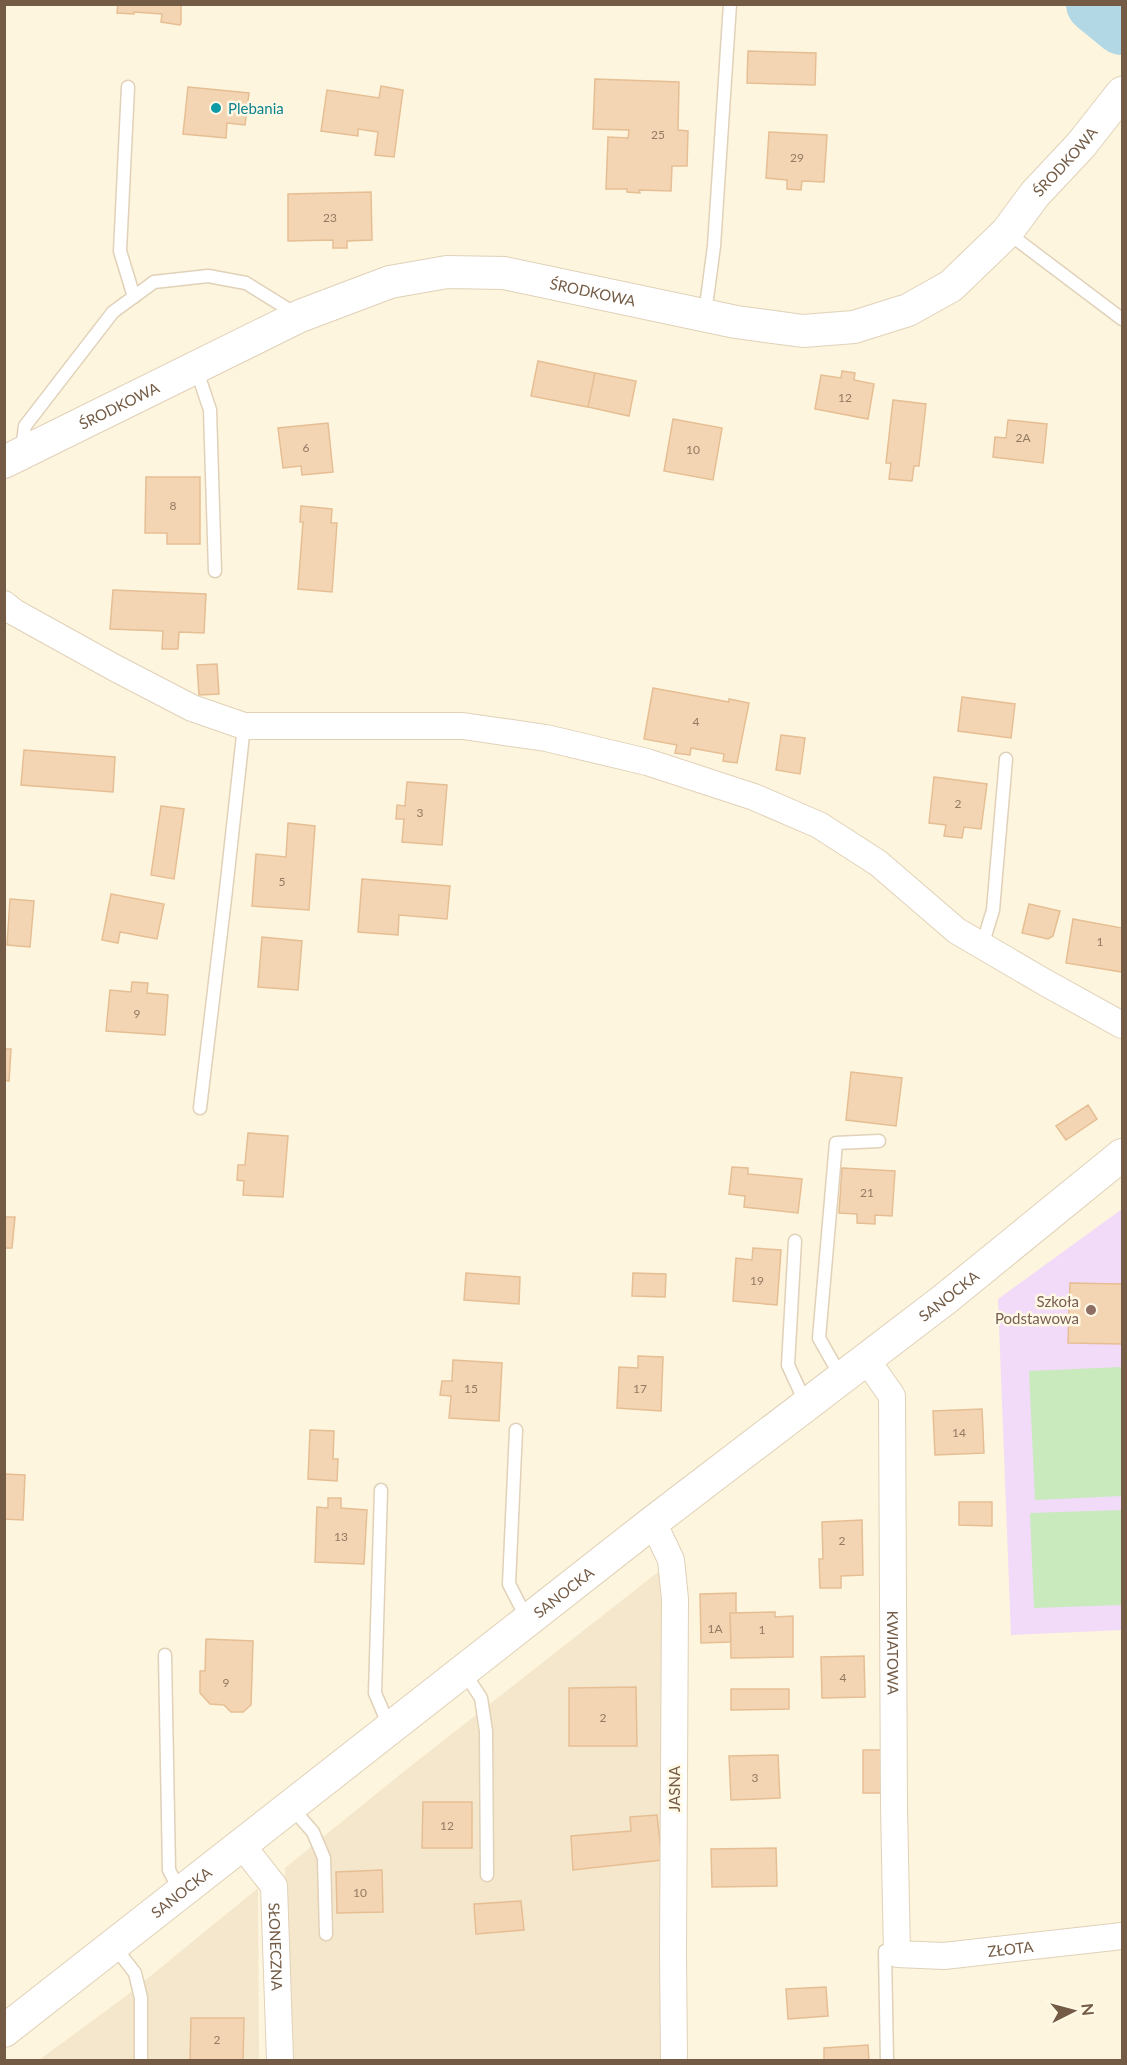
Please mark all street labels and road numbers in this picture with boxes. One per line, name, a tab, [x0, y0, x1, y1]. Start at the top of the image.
street label: ŚRODKOWA	[1029, 123, 1101, 200]
street label: ŚRODKOWA	[548, 274, 638, 310]
street label: ŚRODKOWA	[76, 378, 163, 433]
street label: SANOCKA	[915, 1266, 983, 1325]
street label: SANOCKA	[530, 1562, 598, 1621]
street label: KWIATOWA	[884, 1611, 902, 1696]
street label: JASNA	[665, 1765, 683, 1812]
street label: SANOCKA	[147, 1862, 215, 1921]
street label: SŁONECZNA	[266, 1902, 287, 1992]
street label: ZŁOTA	[986, 1937, 1035, 1960]

